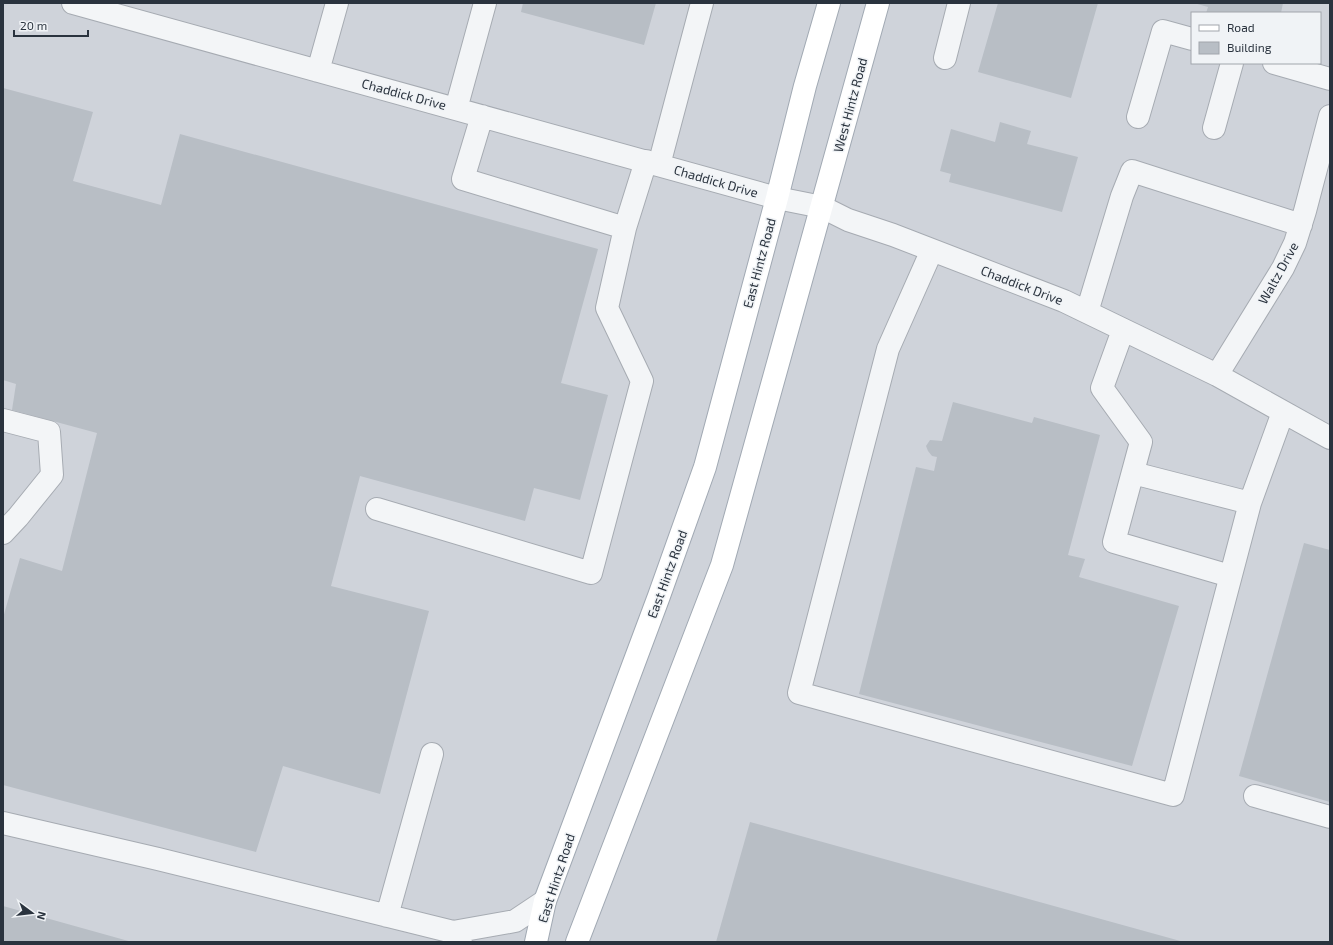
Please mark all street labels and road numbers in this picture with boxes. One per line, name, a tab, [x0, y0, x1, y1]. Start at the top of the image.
street label: West Hintz Road	[830, 56, 870, 154]
street label: Chaddick Drive	[360, 75, 448, 113]
street label: Chaddick Drive	[672, 161, 760, 201]
street label: East Hintz Road	[739, 216, 779, 310]
street label: Waltz Drive	[1254, 239, 1302, 307]
street label: Chaddick Drive	[979, 262, 1065, 308]
street label: East Hintz Road	[644, 528, 690, 620]
street label: East Hintz Road	[534, 831, 578, 925]

